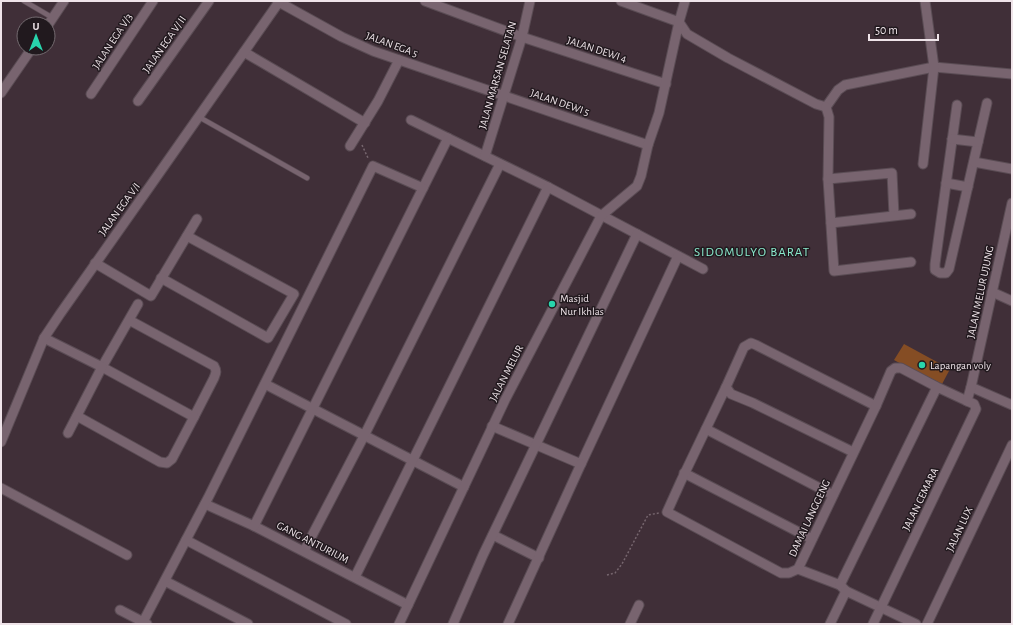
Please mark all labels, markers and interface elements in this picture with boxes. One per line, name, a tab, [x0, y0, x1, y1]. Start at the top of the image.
street label: JALAN EGA V/3	[90, 11, 135, 71]
street label: JALAN EGA V/ II	[141, 14, 188, 75]
north arrow	[16, 16, 56, 56]
scale bar	[869, 16, 938, 42]
street label: JALAN MARSAN SELATAN	[477, 20, 518, 130]
text: U	[32, 21, 40, 32]
text: 50 m	[875, 24, 898, 36]
street label: JALAN EGA 5	[364, 30, 420, 59]
street label: JALAN DEWI 4	[566, 35, 628, 64]
street label: JALAN DEWI 5	[529, 87, 591, 118]
street label: JALAN EGA V/I	[97, 181, 142, 238]
street label: JALAN MELUR UJUNG	[965, 245, 996, 339]
district label: SIDOMULYO BARAT	[694, 246, 810, 259]
place label: Masjid Nur Ikhlas	[560, 293, 604, 317]
marker: Masjid Nur Ikhlas	[547, 299, 557, 309]
street label: JALAN MELUR	[488, 343, 525, 403]
marker: Lapangan voly	[917, 360, 927, 370]
place label: Lapangan voly	[930, 360, 991, 371]
street label: JALAN CEMARA	[900, 465, 941, 532]
street label: DAMAI LANGGENG	[787, 478, 832, 559]
street label: JALAN LUX	[944, 505, 975, 553]
street label: GANG ANTURIUM	[275, 520, 351, 565]

